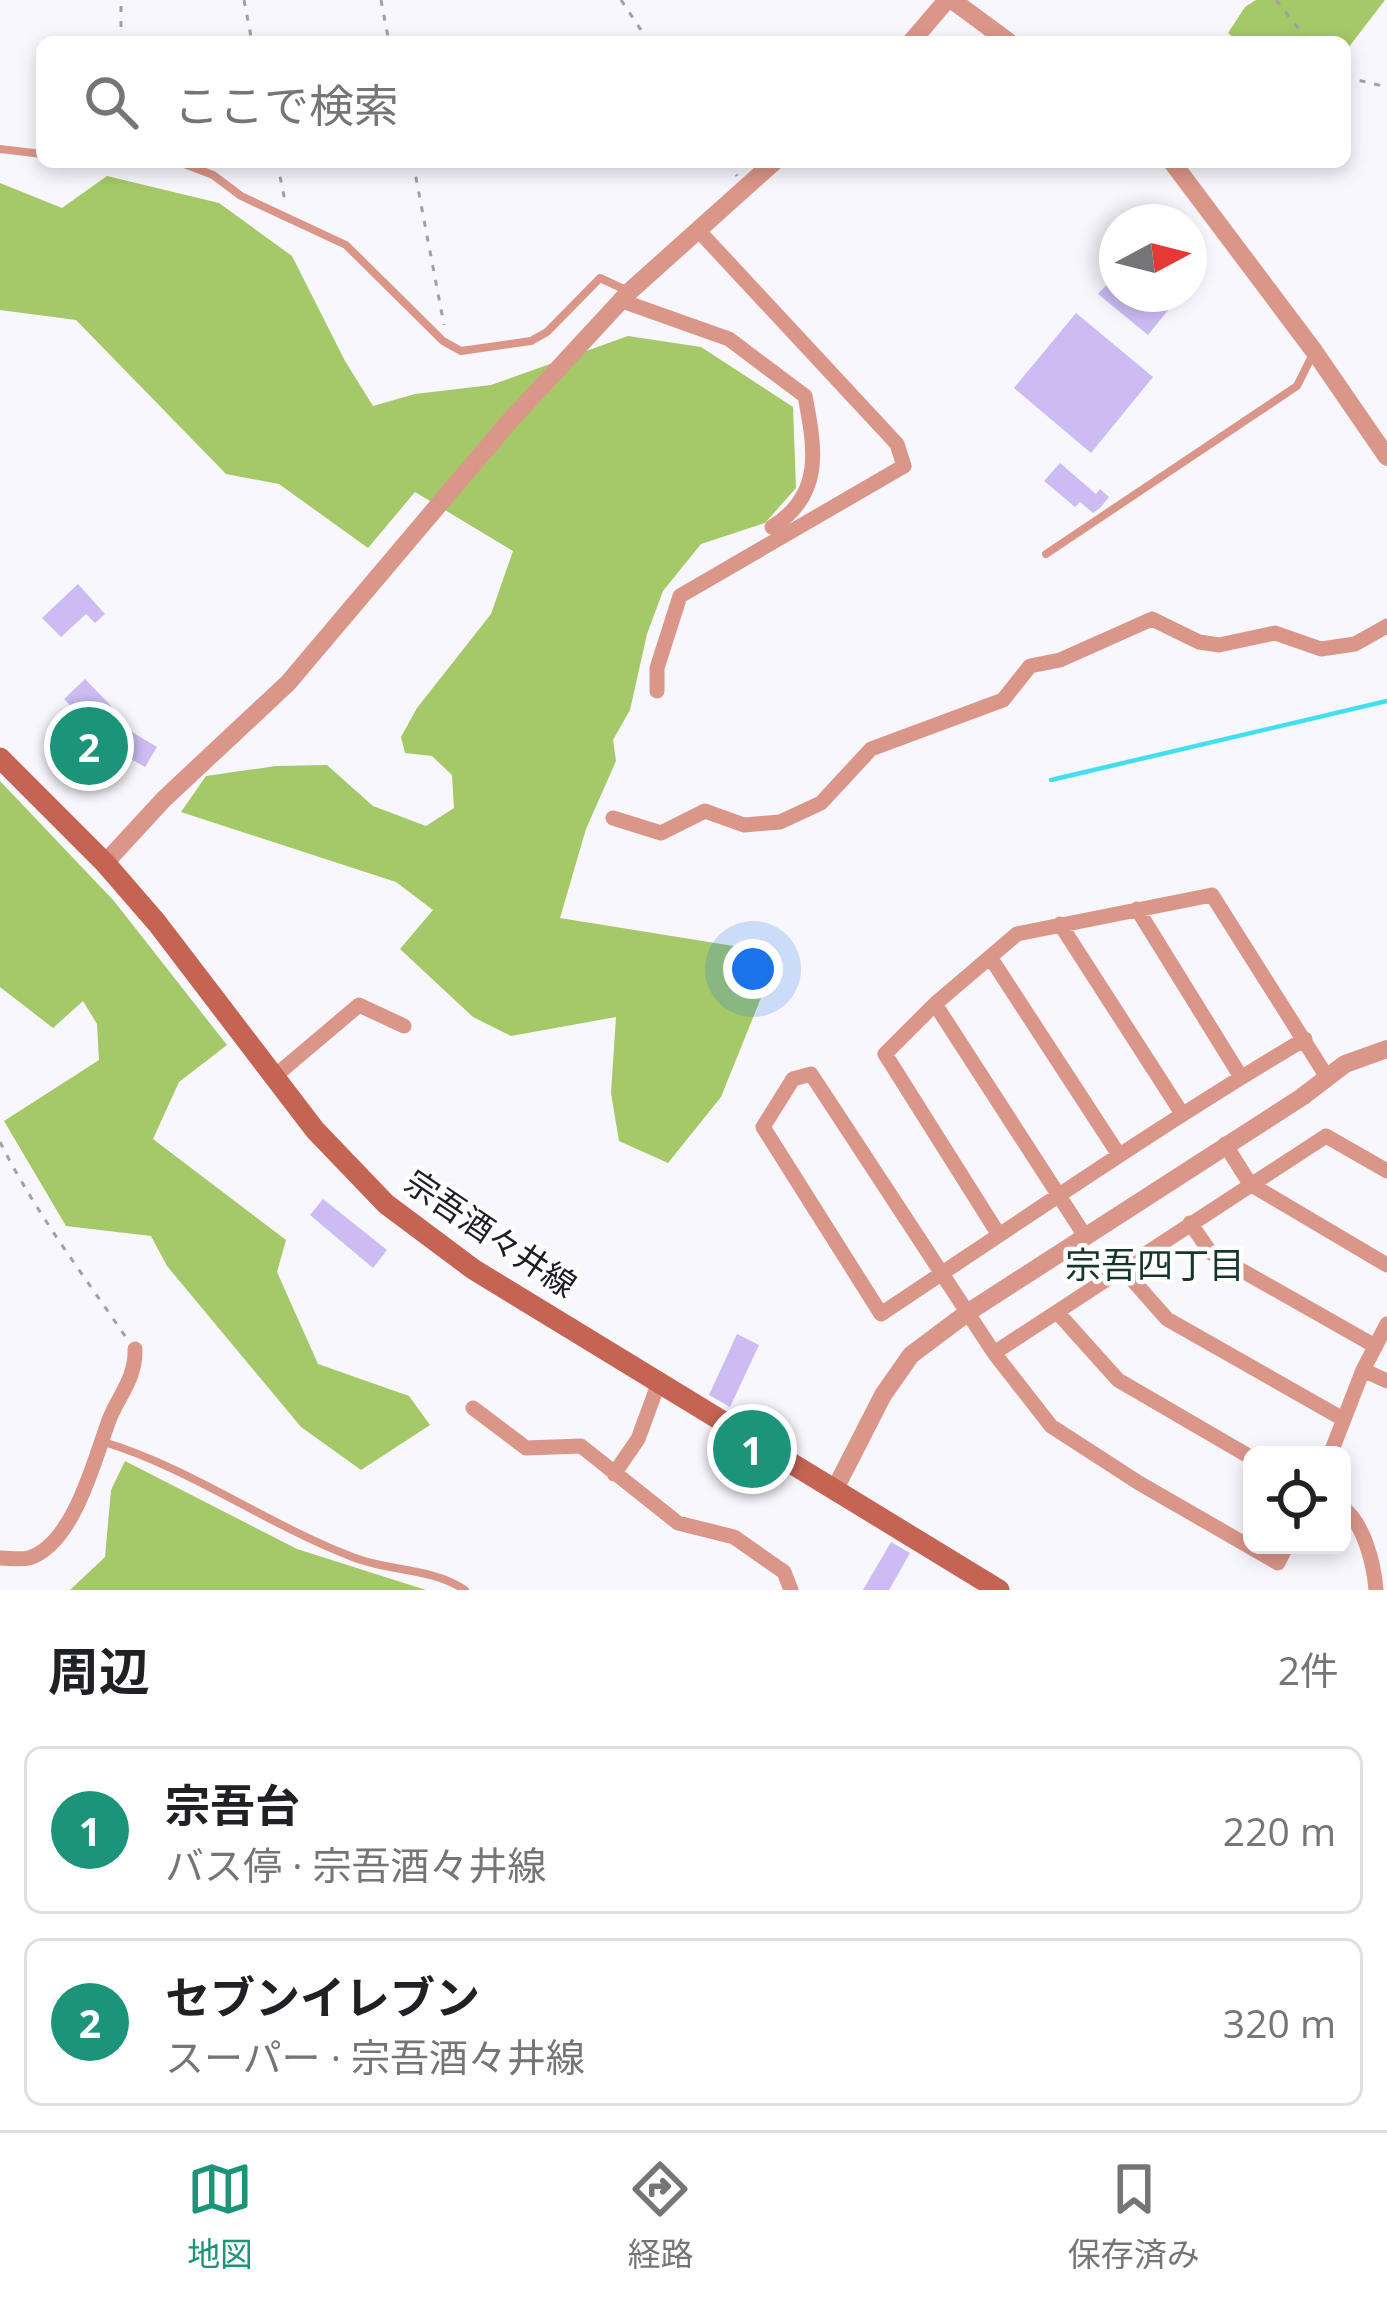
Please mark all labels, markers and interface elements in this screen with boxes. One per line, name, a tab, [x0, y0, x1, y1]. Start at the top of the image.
search box	[36, 36, 1351, 168]
icon: search	[78, 69, 144, 135]
text: ここで検索	[174, 74, 399, 135]
north arrow	[1099, 204, 1207, 312]
pin: 2	[50, 701, 128, 791]
your location	[723, 939, 783, 999]
street label: 宗吾酒々井線	[396, 1159, 586, 1307]
district label: 宗吾四丁目	[1065, 1240, 1245, 1289]
pin: 1	[713, 1404, 791, 1494]
map controls	[1243, 1446, 1351, 1554]
button: locate	[1243, 1446, 1351, 1554]
text: 周辺	[48, 1635, 150, 1705]
text: 2件	[1278, 1643, 1339, 1696]
text: 宗吾台	[165, 1774, 300, 1835]
text: 1	[79, 1804, 101, 1857]
text: 220 m	[1223, 1804, 1336, 1857]
text: バス停 · 宗吾酒々井線	[165, 1838, 547, 1891]
text: セブンイレブン	[165, 1966, 480, 2027]
text: 2	[79, 1996, 101, 2049]
text: 320 m	[1223, 1996, 1336, 2049]
text: スーパー · 宗吾酒々井線	[165, 2030, 585, 2083]
tab: 地図	[187, 2156, 253, 2276]
tab: 経路	[627, 2156, 693, 2276]
tab: 保存済み	[1068, 2156, 1200, 2276]

